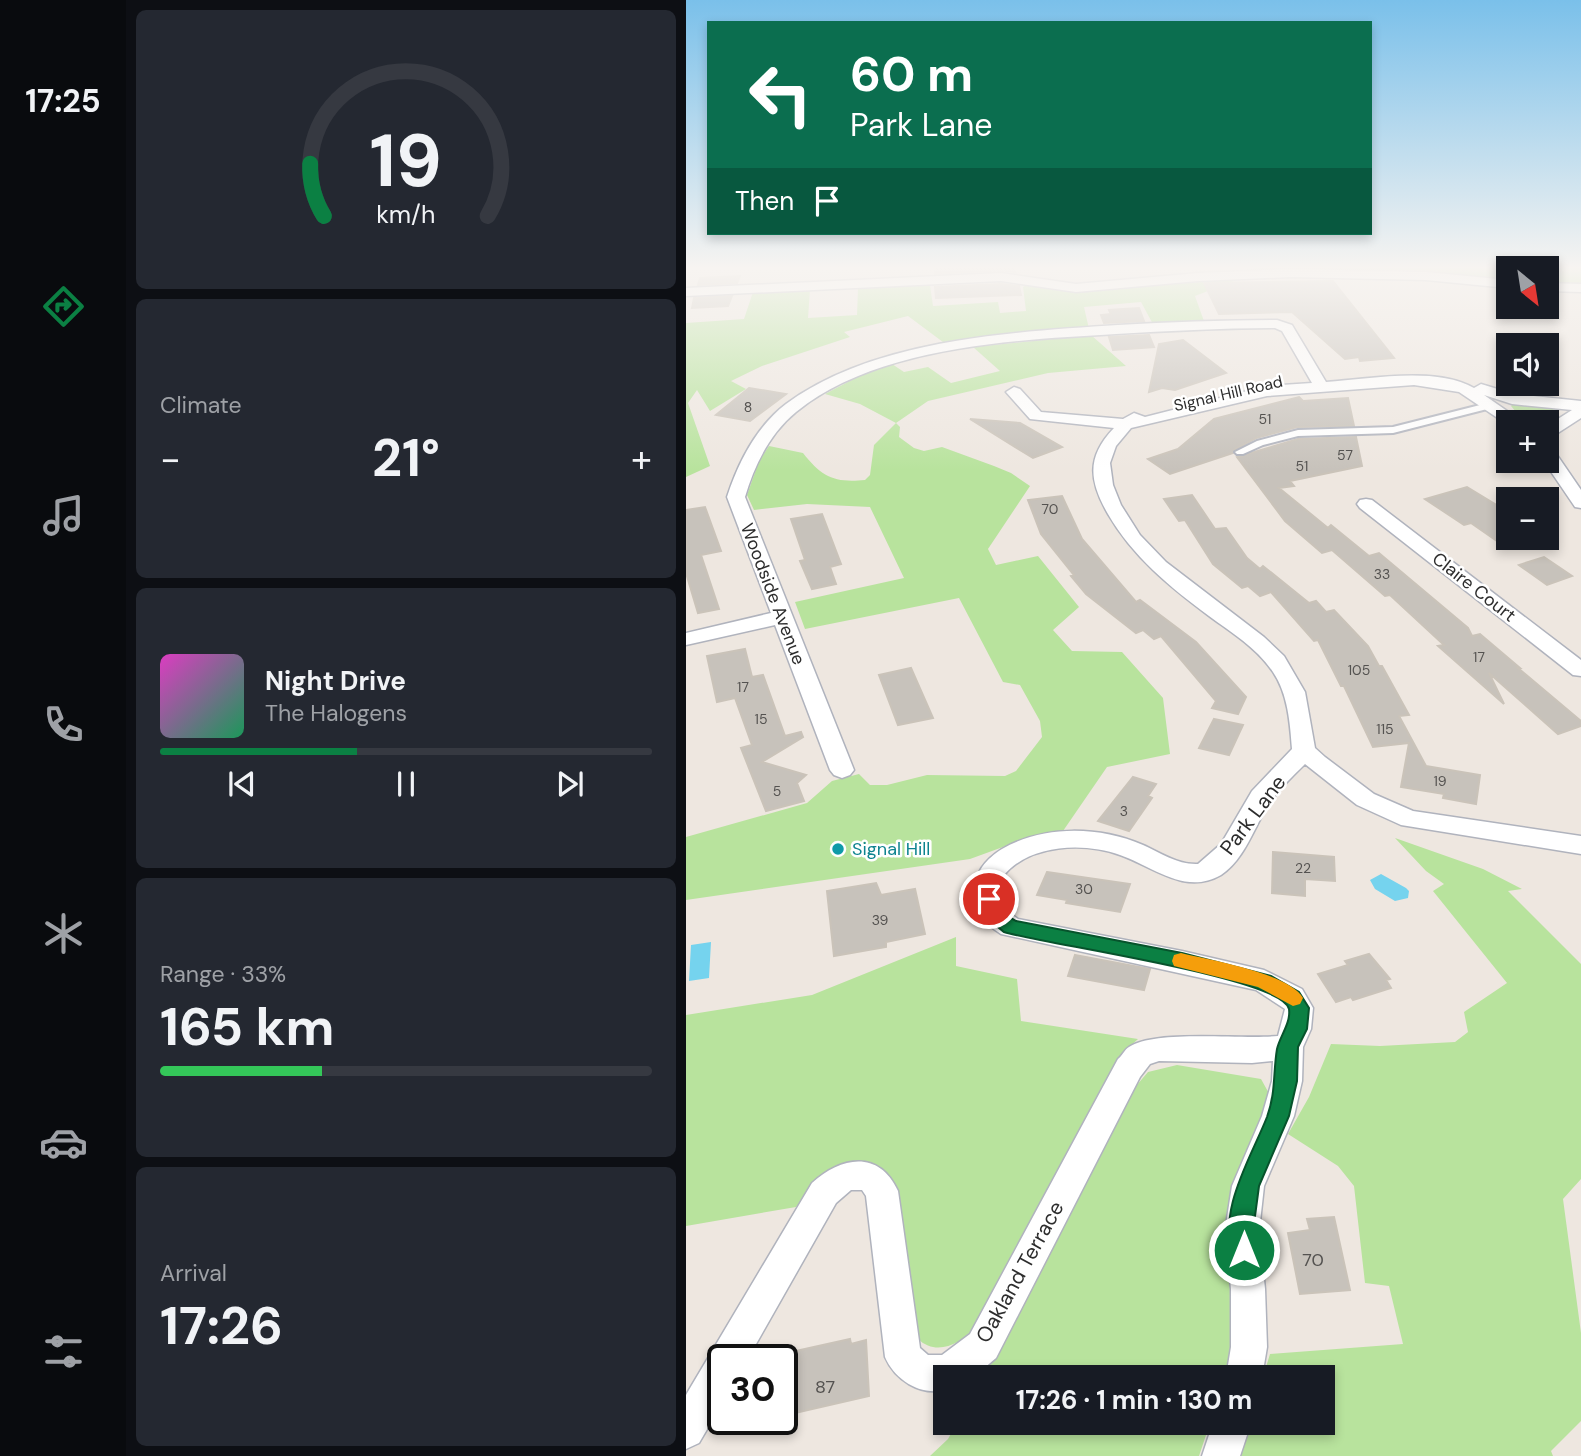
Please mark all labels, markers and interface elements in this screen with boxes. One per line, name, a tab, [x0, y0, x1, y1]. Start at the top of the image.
text: 60 m	[850, 42, 973, 106]
icon: left	[735, 49, 826, 140]
text: 17:25	[25, 80, 101, 122]
text: Park Lane	[850, 104, 993, 146]
text: 19	[370, 114, 442, 209]
icon: arrive	[808, 182, 846, 220]
text: Then	[735, 184, 794, 218]
text: km/h	[376, 197, 436, 230]
north arrow	[1496, 256, 1559, 318]
map controls	[1496, 256, 1559, 550]
icon: directions	[39, 282, 88, 331]
button: sound	[1496, 333, 1559, 396]
street label: Signal Hill Road	[1172, 371, 1285, 416]
text: Climate	[160, 390, 242, 420]
house number: 8	[744, 398, 752, 416]
house number: 51	[1259, 410, 1271, 428]
button: +	[1496, 410, 1559, 473]
text: 21°	[372, 424, 440, 492]
text: −	[160, 434, 181, 484]
text: +	[631, 434, 652, 484]
house number: 57	[1337, 446, 1353, 464]
house number: 51	[1296, 457, 1308, 475]
button: −	[1496, 487, 1559, 550]
icon: music	[39, 491, 88, 540]
house number: 70	[1042, 500, 1058, 518]
street label: Woodside Avenue	[735, 520, 811, 668]
street label: Claire Court	[1427, 547, 1521, 627]
house number: 33	[1374, 565, 1390, 583]
house number: 17	[1473, 648, 1485, 666]
house number: 105	[1348, 661, 1370, 679]
text: Night Drive	[265, 664, 406, 698]
house number: 17	[737, 678, 749, 696]
text: The Halogens	[265, 698, 407, 728]
icon: phone	[39, 700, 88, 749]
house number: 15	[755, 710, 767, 728]
house number: 115	[1376, 720, 1394, 738]
icon: previous	[223, 765, 261, 803]
icon: pause	[387, 765, 425, 803]
icon: next	[551, 765, 589, 803]
street label: Park Lane	[1214, 769, 1292, 861]
house number: 19	[1433, 772, 1447, 790]
house number: 5	[773, 782, 781, 800]
house number: 3	[1120, 802, 1128, 820]
place label: Signal Hill	[852, 837, 930, 861]
marker: Signal Hill	[830, 841, 846, 857]
house number: 22	[1295, 859, 1311, 877]
pin	[959, 869, 1019, 929]
icon: arrive	[970, 880, 1008, 918]
house number: 30	[1075, 880, 1093, 898]
icon: climate	[39, 909, 88, 958]
house number: 39	[872, 911, 889, 929]
text: Range · 33%	[160, 959, 286, 989]
text: 165 km	[160, 993, 334, 1061]
icon: car	[39, 1118, 88, 1167]
street label: Oakland Terrace	[969, 1196, 1071, 1348]
position arrow	[1207, 1213, 1281, 1287]
house number: 70	[1302, 1248, 1324, 1272]
text: Arrival	[160, 1258, 227, 1288]
text: 17:26	[160, 1292, 283, 1360]
icon: filters	[39, 1327, 88, 1376]
speed limit sign: 30	[707, 1344, 798, 1435]
house number: 87	[815, 1375, 835, 1399]
text: 17:26 · 1 min · 130 m	[1016, 1383, 1252, 1417]

